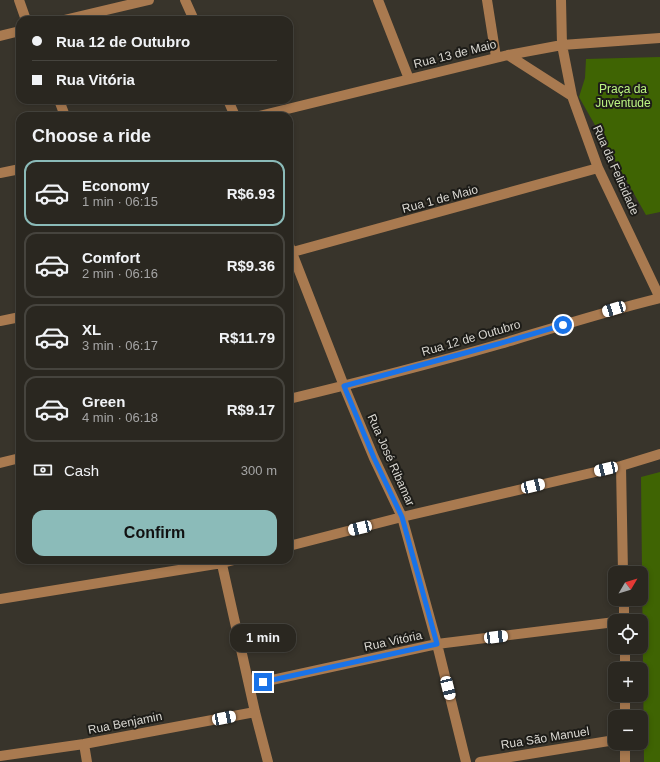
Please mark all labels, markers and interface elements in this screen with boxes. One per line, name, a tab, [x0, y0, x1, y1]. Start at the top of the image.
text: Rua 12 de Outubro	[56, 33, 190, 50]
street label: Rua 13 de Maio	[412, 37, 498, 71]
text: Rua Vitória	[56, 71, 135, 88]
park label: Praça da Juventude	[595, 82, 651, 110]
street label: Rua da Felicidade	[590, 123, 642, 217]
text: Choose a ride	[32, 126, 151, 146]
icon: car	[34, 175, 70, 211]
text: Economy	[82, 177, 150, 194]
street label: Rua 1 de Maio	[400, 182, 480, 216]
text: R$6.93	[227, 185, 275, 202]
text: 1 min · 06:15	[82, 194, 158, 209]
icon: car	[34, 247, 70, 283]
text: Comfort	[82, 249, 140, 266]
text: R$9.36	[227, 257, 275, 274]
text: 2 min · 06:16	[82, 266, 158, 281]
car	[601, 300, 627, 318]
route start	[554, 316, 572, 334]
street label: Rua 12 de Outubro	[420, 317, 522, 359]
icon: car	[34, 319, 70, 355]
text: XL	[82, 321, 101, 338]
text: R$11.79	[219, 329, 275, 346]
text: 3 min · 06:17	[82, 338, 158, 353]
icon: car	[34, 391, 70, 427]
text: Green	[82, 393, 125, 410]
text: R$9.17	[227, 401, 275, 418]
text: 4 min · 06:18	[82, 410, 158, 425]
street label: Rua José Ribamar	[364, 412, 418, 508]
icon: cash	[32, 459, 54, 481]
car	[593, 460, 619, 478]
text: Cash	[64, 462, 99, 479]
text: 300 m	[241, 463, 277, 478]
car	[520, 477, 546, 495]
button: Confirm	[32, 510, 277, 556]
car	[347, 519, 373, 537]
north arrow	[608, 566, 648, 606]
map controls	[608, 566, 648, 750]
button: locate	[608, 614, 648, 654]
callout: 1 min	[230, 624, 296, 652]
street label: Rua Vitória	[363, 628, 424, 654]
text: 1 min	[246, 630, 280, 645]
car	[483, 630, 509, 644]
button: +	[608, 662, 648, 702]
route end	[254, 673, 272, 691]
car	[439, 675, 457, 701]
street label: Rua Benjamin	[87, 709, 163, 737]
car	[211, 710, 237, 726]
button: −	[608, 710, 648, 750]
street label: Rua São Manuel	[500, 724, 590, 752]

